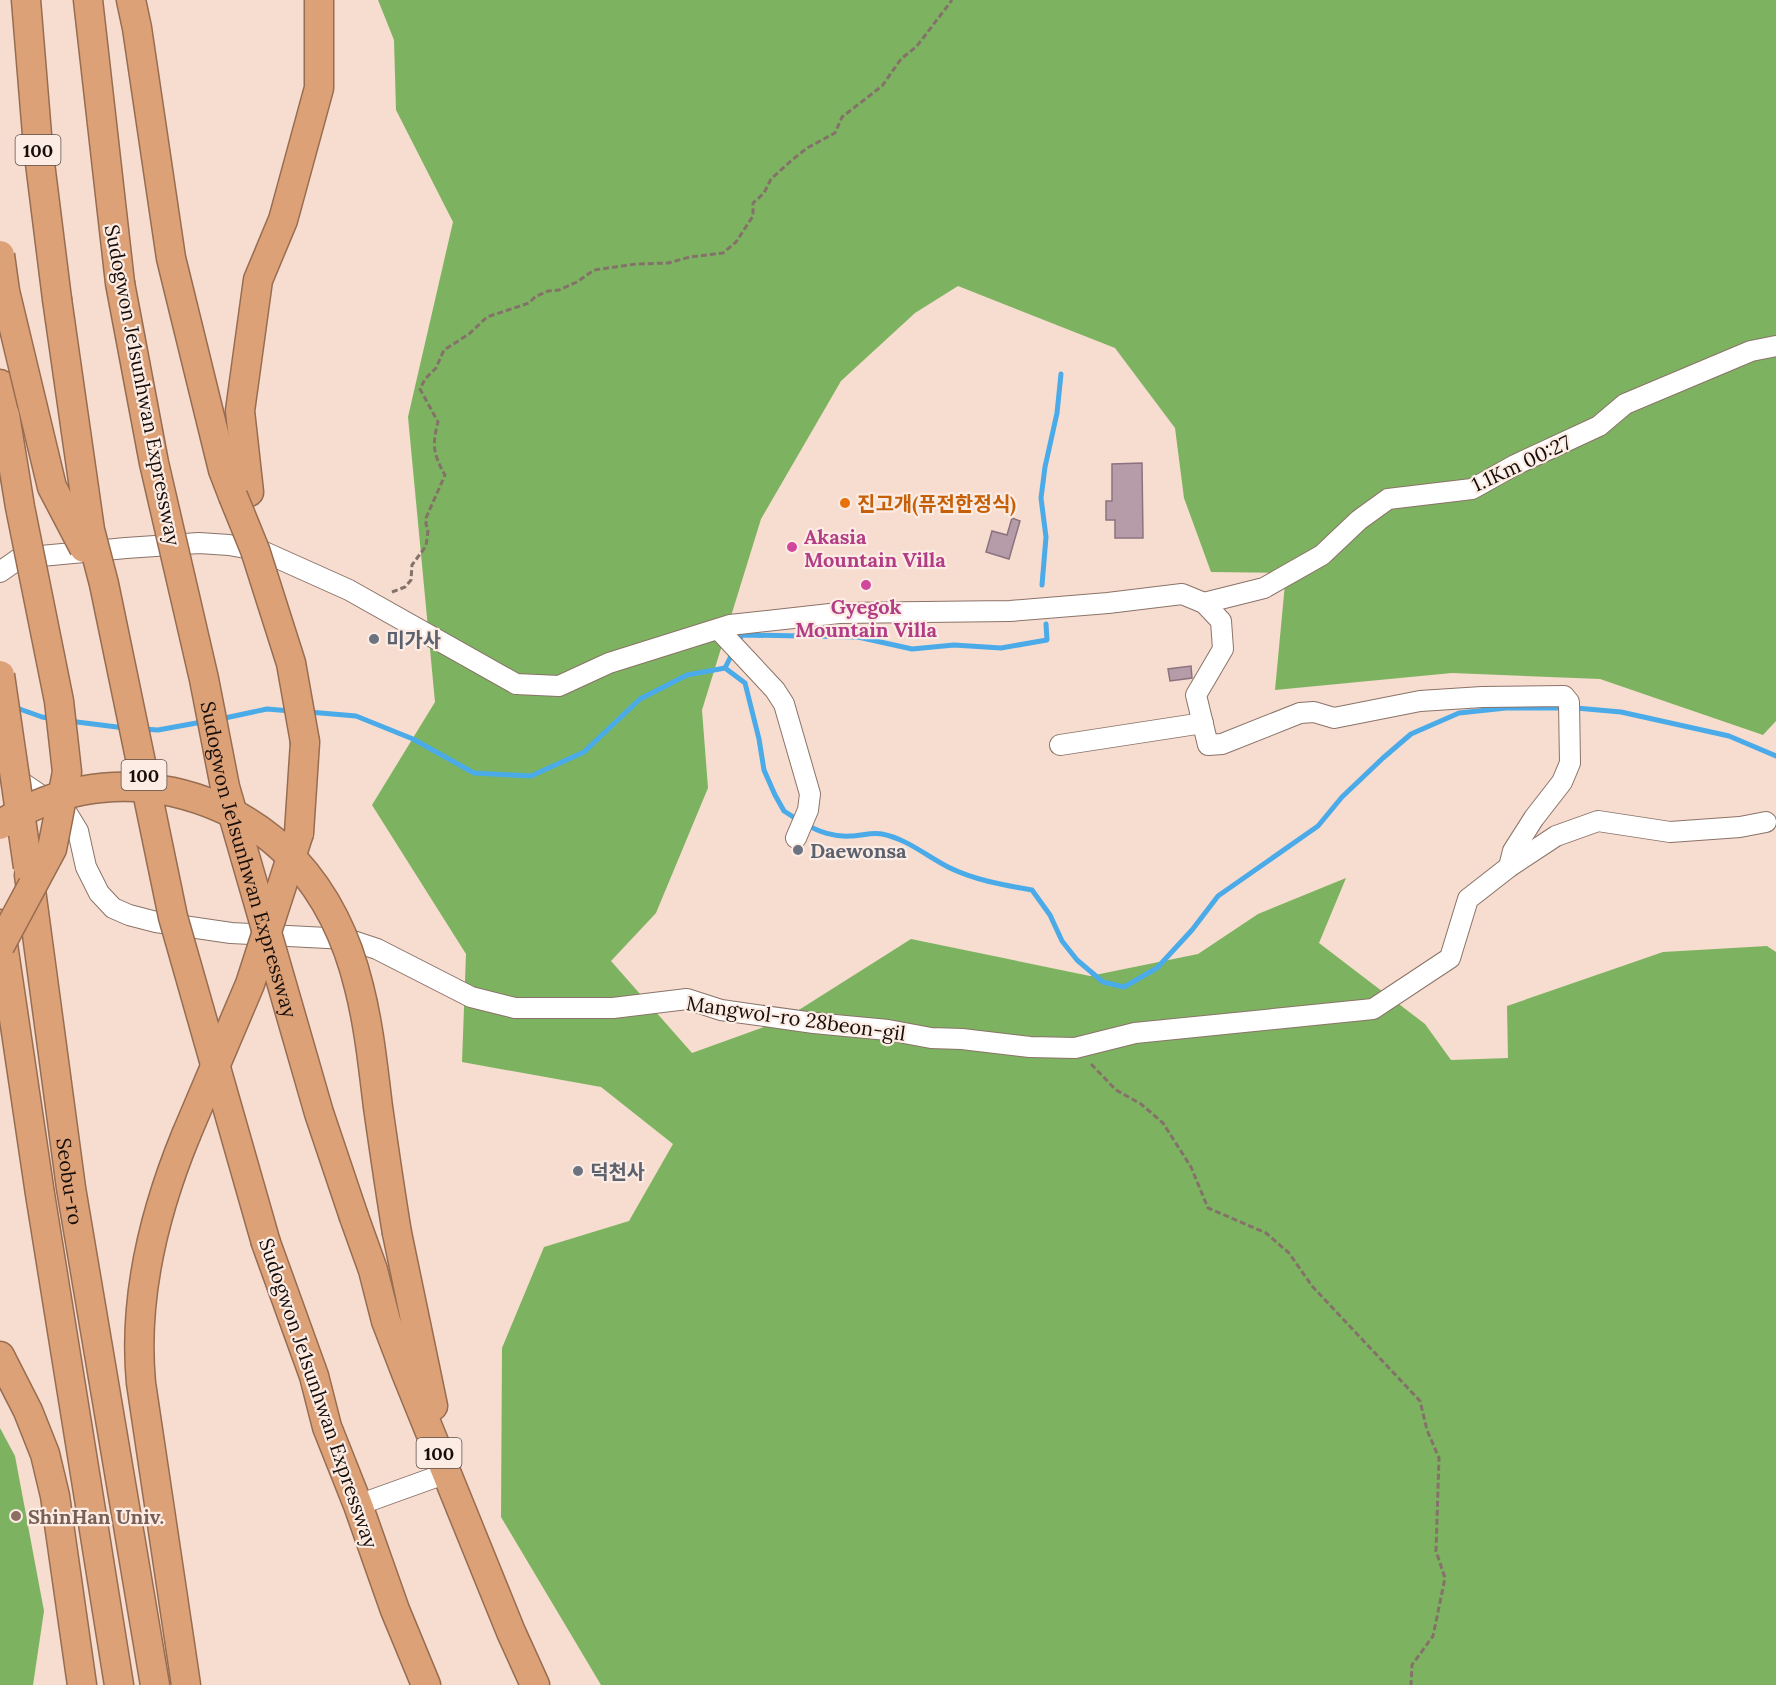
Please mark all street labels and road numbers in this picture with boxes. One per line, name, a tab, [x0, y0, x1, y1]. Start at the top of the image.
road number: 100	[15, 135, 60, 165]
street label: Sudogwon Je1sunhwan Expressway	[100, 222, 186, 548]
street label: 1.1Km 00:27	[1468, 429, 1574, 497]
street label: Sudogwon Je1sunhwan Expressway	[196, 699, 303, 1021]
road number: 100	[122, 760, 166, 790]
street label: Mangwol-ro 28beon-gil	[685, 990, 907, 1046]
street label: Seobu-ro	[52, 1136, 89, 1226]
street label: Sudogwon Je1sunhwan Expressway	[254, 1235, 384, 1552]
road number: 100	[416, 1438, 462, 1468]

